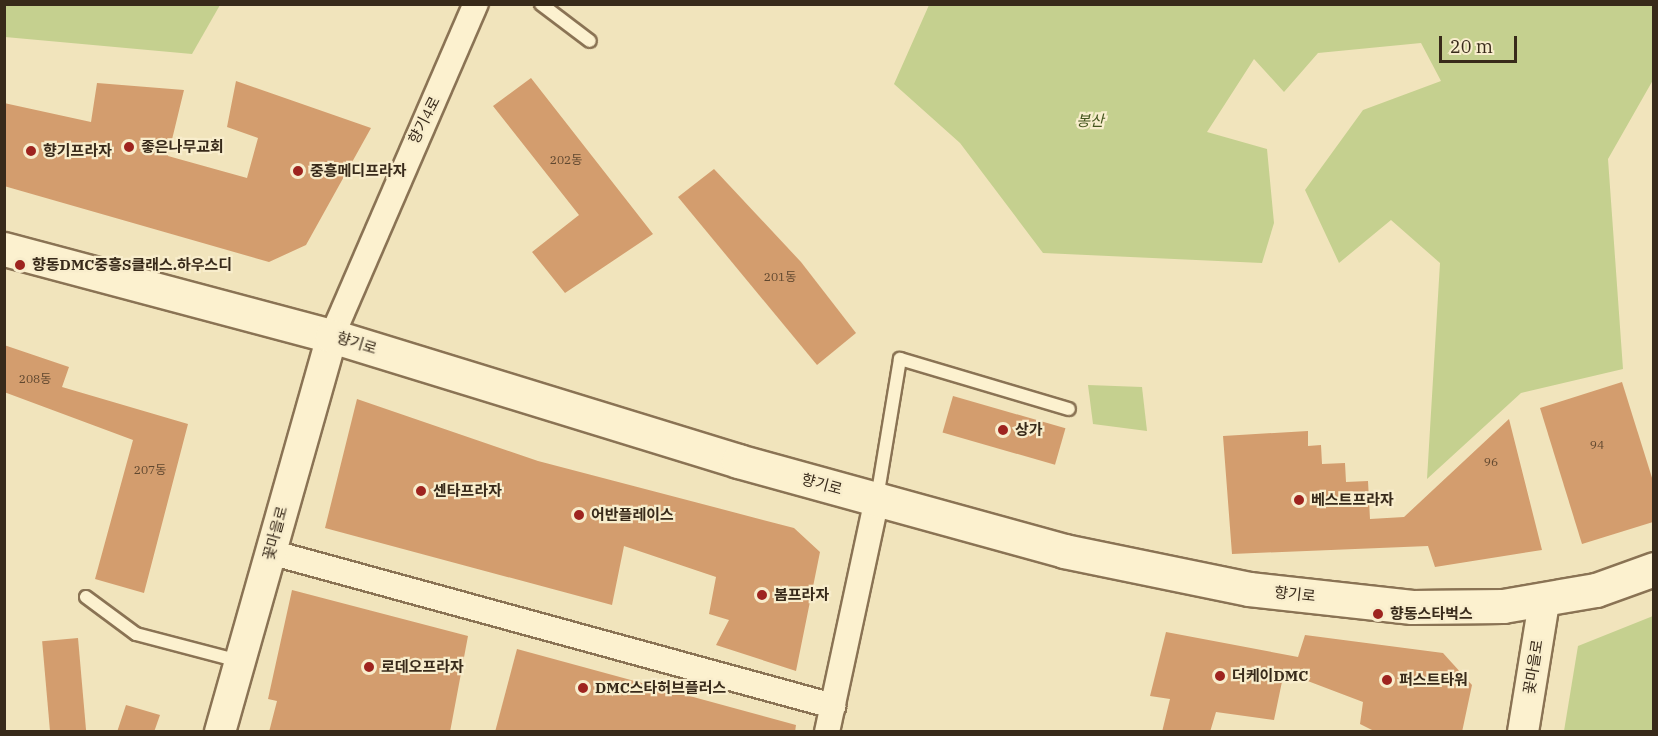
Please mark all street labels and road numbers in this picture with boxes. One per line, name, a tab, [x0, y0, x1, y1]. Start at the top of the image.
street label: 향기4로	[405, 93, 443, 147]
street label: 향기로	[335, 328, 379, 358]
street label: 향기로	[800, 470, 844, 498]
street label: 꽃마을로	[259, 504, 291, 562]
street label: 향기로	[1273, 583, 1317, 605]
street label: 꽃마을로	[1520, 638, 1546, 696]

